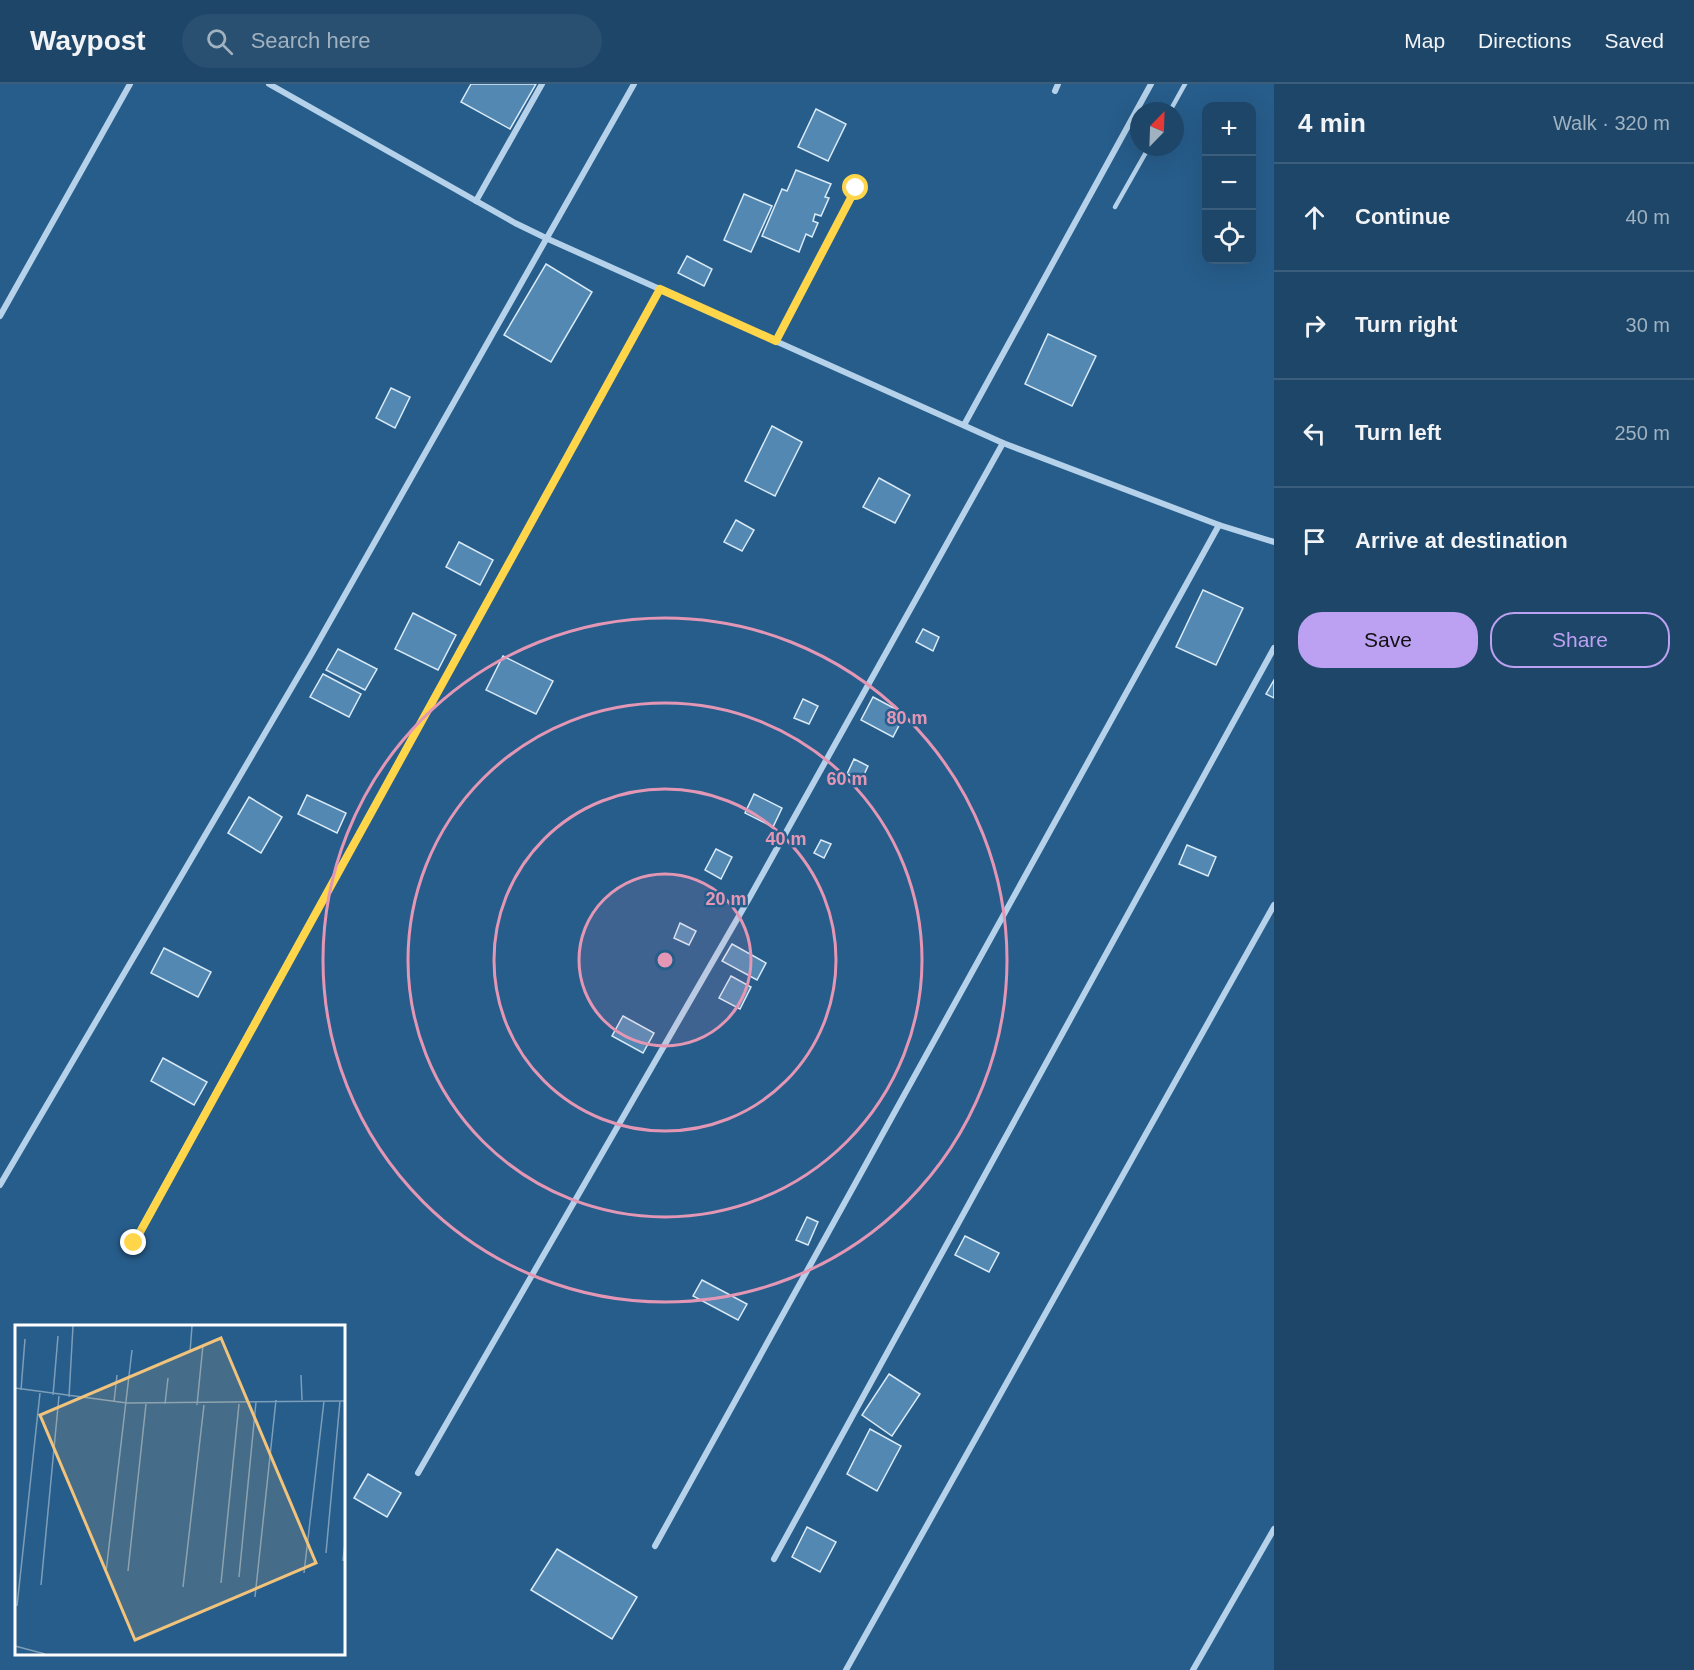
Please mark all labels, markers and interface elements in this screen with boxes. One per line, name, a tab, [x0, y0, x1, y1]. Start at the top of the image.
search box	[182, 14, 602, 68]
text: Waypost	[30, 25, 146, 56]
icon: search	[203, 25, 236, 58]
text: Search here	[251, 28, 371, 53]
text: Map	[1404, 29, 1445, 52]
text: Directions	[1478, 29, 1571, 52]
text: Saved	[1604, 29, 1664, 52]
north arrow	[1130, 102, 1184, 156]
map controls	[1202, 102, 1256, 264]
button: +	[1202, 102, 1256, 156]
text: 4 min	[1298, 108, 1366, 138]
text: Walk · 320 m	[1553, 112, 1670, 134]
button: −	[1202, 156, 1256, 210]
route start	[842, 174, 868, 200]
icon: ahead	[1298, 201, 1331, 234]
text: Continue	[1355, 204, 1450, 229]
text: 40 m	[1626, 206, 1670, 228]
button: locate	[1202, 210, 1256, 264]
icon: right	[1298, 309, 1331, 342]
text: Turn right	[1355, 312, 1457, 337]
text: 30 m	[1626, 314, 1670, 336]
icon: left	[1298, 417, 1331, 450]
text: Turn left	[1355, 420, 1441, 445]
text: 250 m	[1614, 422, 1670, 444]
icon: arrive	[1298, 525, 1331, 558]
text: Arrive at destination	[1355, 528, 1568, 553]
button: Save	[1298, 612, 1478, 668]
button: Share	[1490, 612, 1670, 668]
text: 80 m	[886, 708, 928, 728]
text: 60 m	[826, 769, 868, 789]
text: 40 m	[765, 829, 807, 849]
text: 20 m	[705, 889, 747, 909]
centre of rings	[655, 950, 675, 970]
route end	[120, 1229, 146, 1255]
inset map	[15, 1325, 345, 1655]

